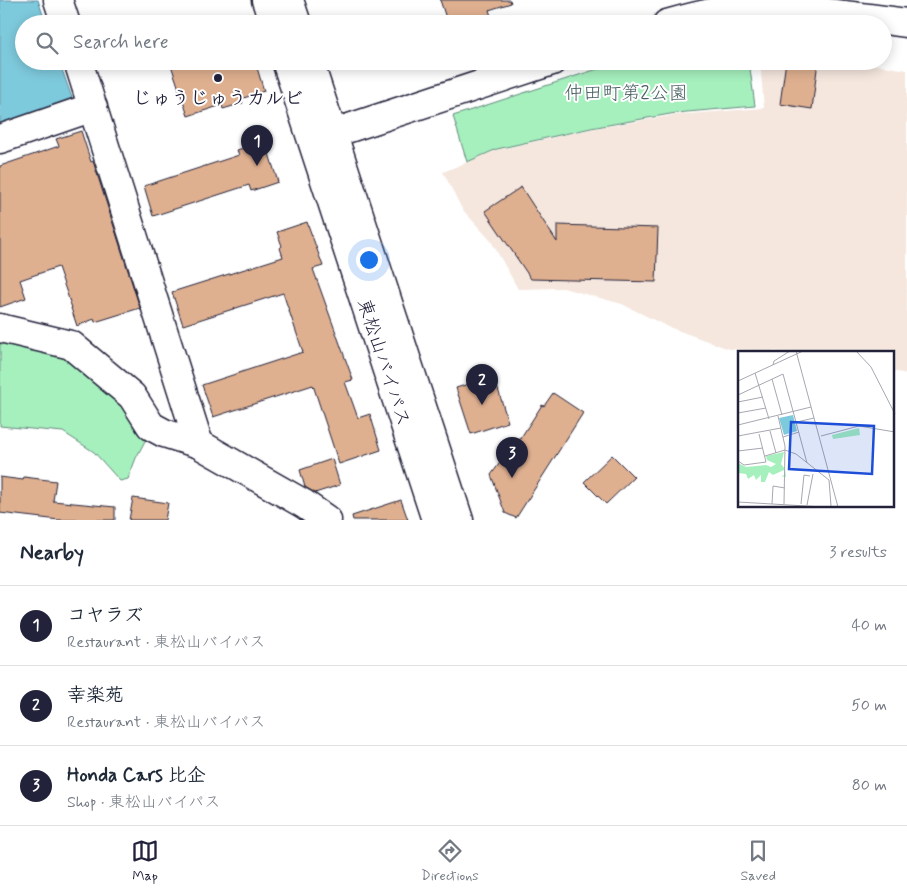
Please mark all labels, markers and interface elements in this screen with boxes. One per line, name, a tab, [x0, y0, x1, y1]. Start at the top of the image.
search box	[15, 15, 892, 70]
icon: search	[33, 29, 61, 57]
text: Search here	[73, 30, 169, 55]
marker: じゅうじゅうカルビ	[212, 72, 224, 84]
park label: 仲田町第2公園	[564, 81, 688, 106]
place label: じゅうじゅうカルビ	[133, 86, 303, 111]
pin: 1	[241, 125, 273, 166]
your location	[356, 247, 382, 273]
street label: 東松山バイパス	[351, 296, 416, 429]
inset map	[738, 351, 894, 508]
pin: 2	[466, 364, 498, 405]
pin: 3	[496, 437, 528, 478]
text: Nearby	[20, 539, 84, 567]
text: 3 results	[829, 542, 887, 563]
text: コヤラズ	[67, 603, 143, 628]
text: 1	[32, 615, 40, 636]
text: 40 m	[851, 615, 887, 636]
text: Restaurant · 東松山バイパス	[67, 632, 265, 653]
text: 幸楽苑	[67, 683, 124, 708]
text: 2	[32, 695, 40, 716]
text: 50 m	[851, 695, 887, 716]
text: Restaurant · 東松山バイパス	[67, 712, 265, 733]
text: Honda Cars 比企	[67, 763, 206, 788]
text: 3	[32, 775, 40, 796]
text: 80 m	[852, 775, 887, 796]
text: Shop · 東松山バイパス	[67, 792, 220, 813]
tab: Map	[131, 837, 159, 885]
tab: Directions	[421, 837, 479, 885]
tab: Saved	[741, 837, 776, 885]

